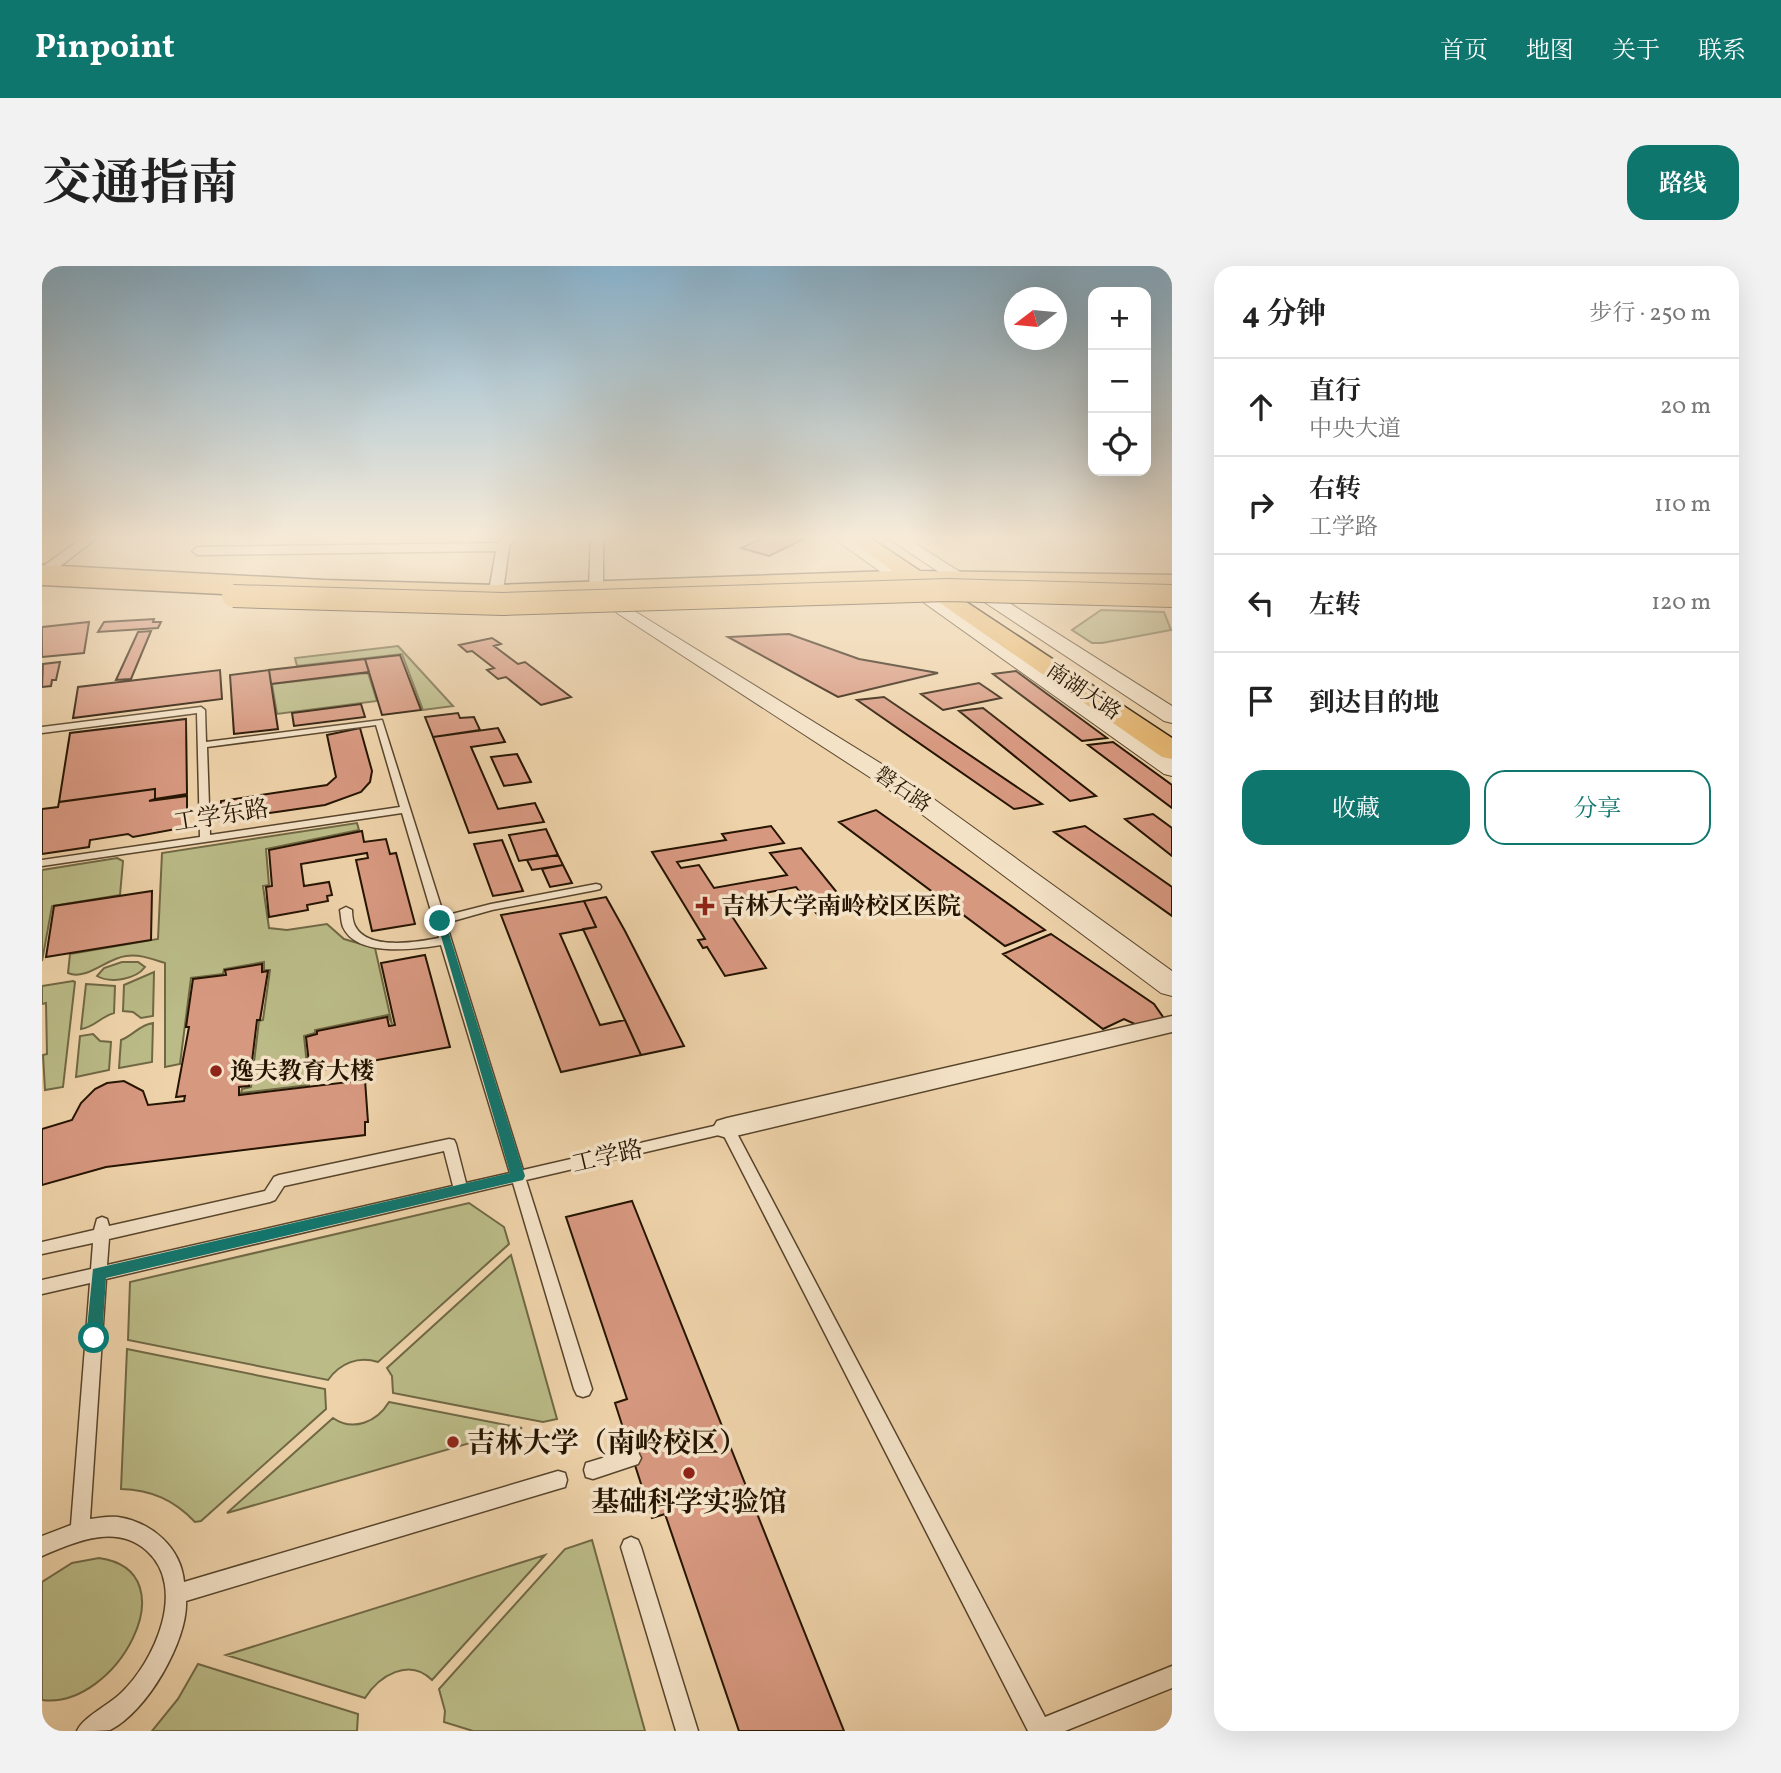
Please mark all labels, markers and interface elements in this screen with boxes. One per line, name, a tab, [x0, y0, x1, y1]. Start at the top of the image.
text: Pinpoint	[35, 26, 175, 72]
text: 首页	[1440, 35, 1488, 69]
text: 地图	[1526, 35, 1574, 69]
text: 关于	[1612, 35, 1660, 69]
text: 联系	[1698, 35, 1746, 69]
button: 路线	[1627, 145, 1739, 220]
text: 交通指南	[42, 152, 238, 221]
north arrow	[1004, 287, 1067, 350]
map controls	[1088, 287, 1151, 476]
button: +	[1088, 287, 1151, 350]
text: 4 分钟	[1242, 294, 1326, 336]
text: 步行 · 250 m	[1590, 298, 1711, 330]
button: −	[1088, 350, 1151, 413]
text: 直行	[1309, 374, 1361, 410]
icon: ahead	[1242, 388, 1280, 426]
text: 20 m	[1660, 391, 1711, 423]
button: locate	[1088, 413, 1151, 476]
text: 中央大道	[1309, 414, 1401, 446]
text: 右转	[1309, 472, 1361, 508]
icon: right	[1242, 486, 1280, 524]
text: 110 m	[1654, 489, 1711, 521]
text: 工学路	[1309, 512, 1378, 544]
icon: left	[1242, 584, 1280, 622]
text: 120 m	[1651, 587, 1711, 619]
text: 左转	[1309, 588, 1361, 624]
street label: 南湖大路	[1040, 657, 1126, 728]
icon: arrive	[1242, 682, 1280, 720]
text: 到达目的地	[1309, 686, 1439, 722]
street label: 磐石路	[868, 761, 936, 820]
button: 收藏	[1242, 770, 1470, 845]
button: 分享	[1484, 770, 1711, 845]
street label: 工学东路	[171, 793, 271, 841]
place label: 吉林大学南岭校区医院	[721, 891, 961, 925]
marker: 吉林大学南岭校区医院	[695, 896, 715, 916]
route end	[424, 905, 455, 936]
place label: 逸夫教育大楼	[230, 1056, 374, 1090]
marker: 逸夫教育大楼	[208, 1063, 224, 1079]
street label: 工学路	[569, 1133, 646, 1183]
route start	[78, 1322, 109, 1353]
place label: 吉林大学（南岭校区）	[467, 1425, 747, 1464]
marker: 吉林大学（南岭校区）	[445, 1434, 461, 1450]
marker: 基础科学实验馆	[681, 1465, 697, 1481]
place label: 基础科学实验馆	[591, 1484, 787, 1523]

